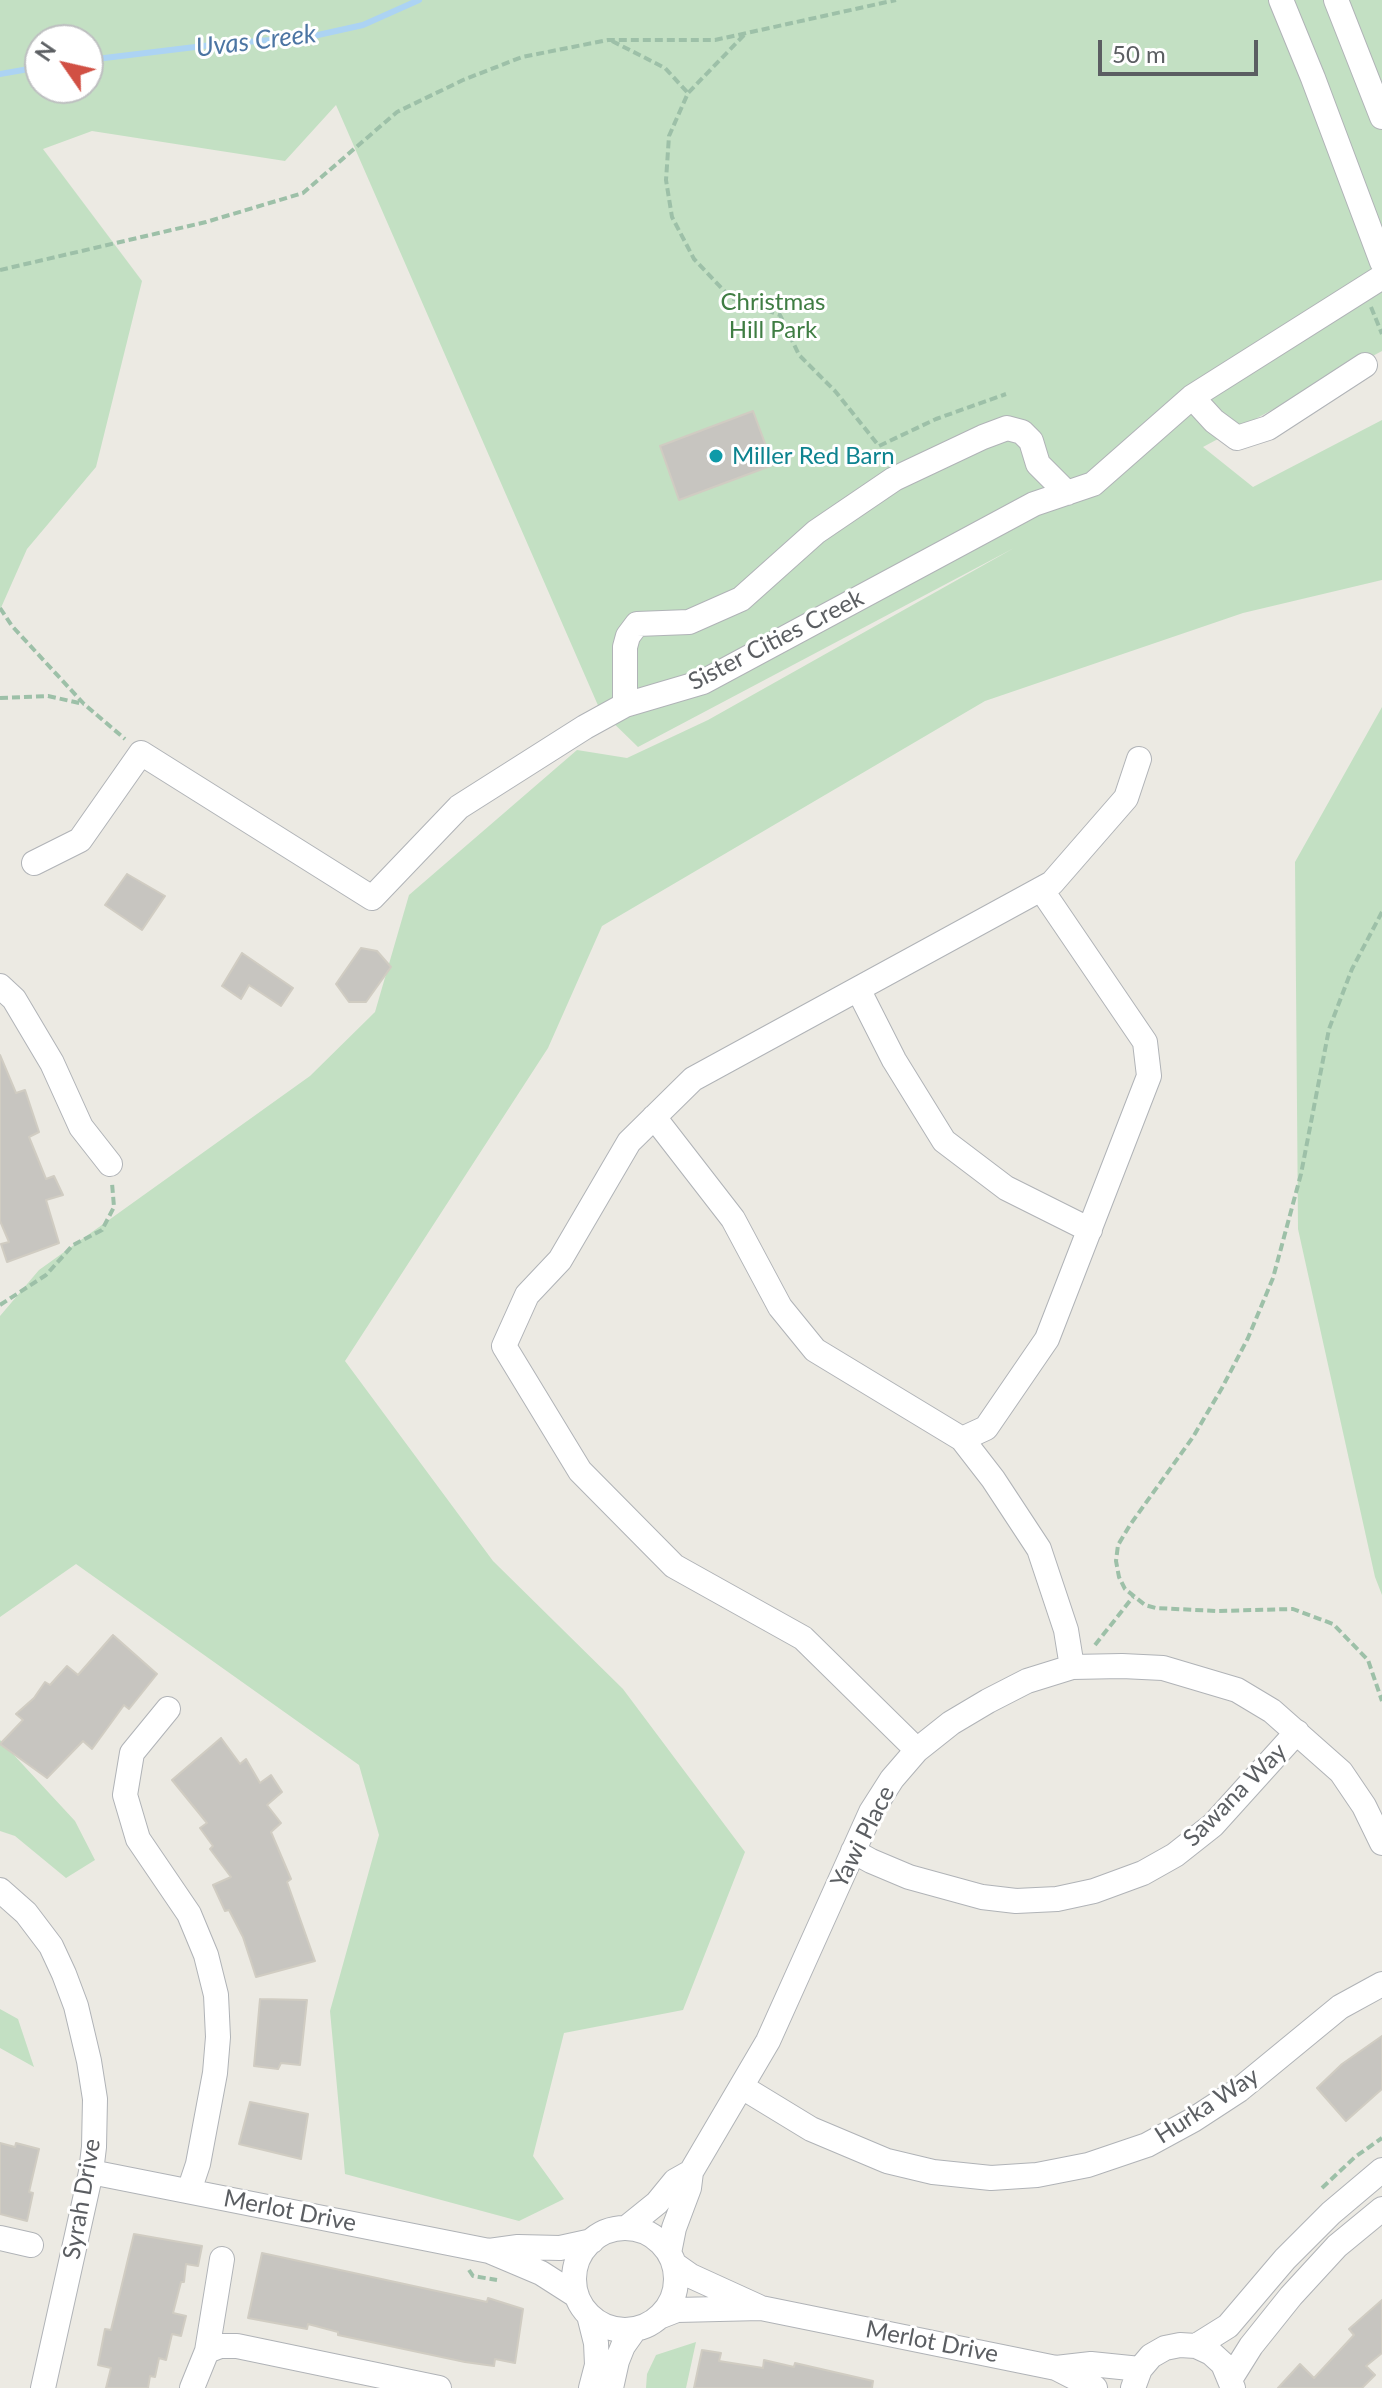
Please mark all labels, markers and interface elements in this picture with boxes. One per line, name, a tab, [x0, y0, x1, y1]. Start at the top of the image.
water label: Uvas Creek	[194, 18, 318, 64]
north arrow	[24, 24, 104, 104]
scale bar	[1102, 24, 1262, 74]
text: N	[29, 37, 61, 66]
text: 50 m	[1112, 39, 1166, 68]
park label: Christmas Hill Park	[721, 288, 825, 344]
place label: Miller Red Barn	[732, 442, 895, 470]
marker: Miller Red Barn	[707, 447, 725, 465]
street label: Sister Cities Creek	[684, 583, 868, 697]
street label: Sawana Way	[1177, 1737, 1293, 1853]
street label: Yawi Place	[825, 1781, 901, 1893]
street label: Hurka Way	[1150, 2062, 1264, 2150]
street label: Syrah Drive	[57, 2136, 107, 2262]
street label: Merlot Drive	[221, 2184, 359, 2238]
street label: Merlot Drive	[863, 2315, 1001, 2369]

